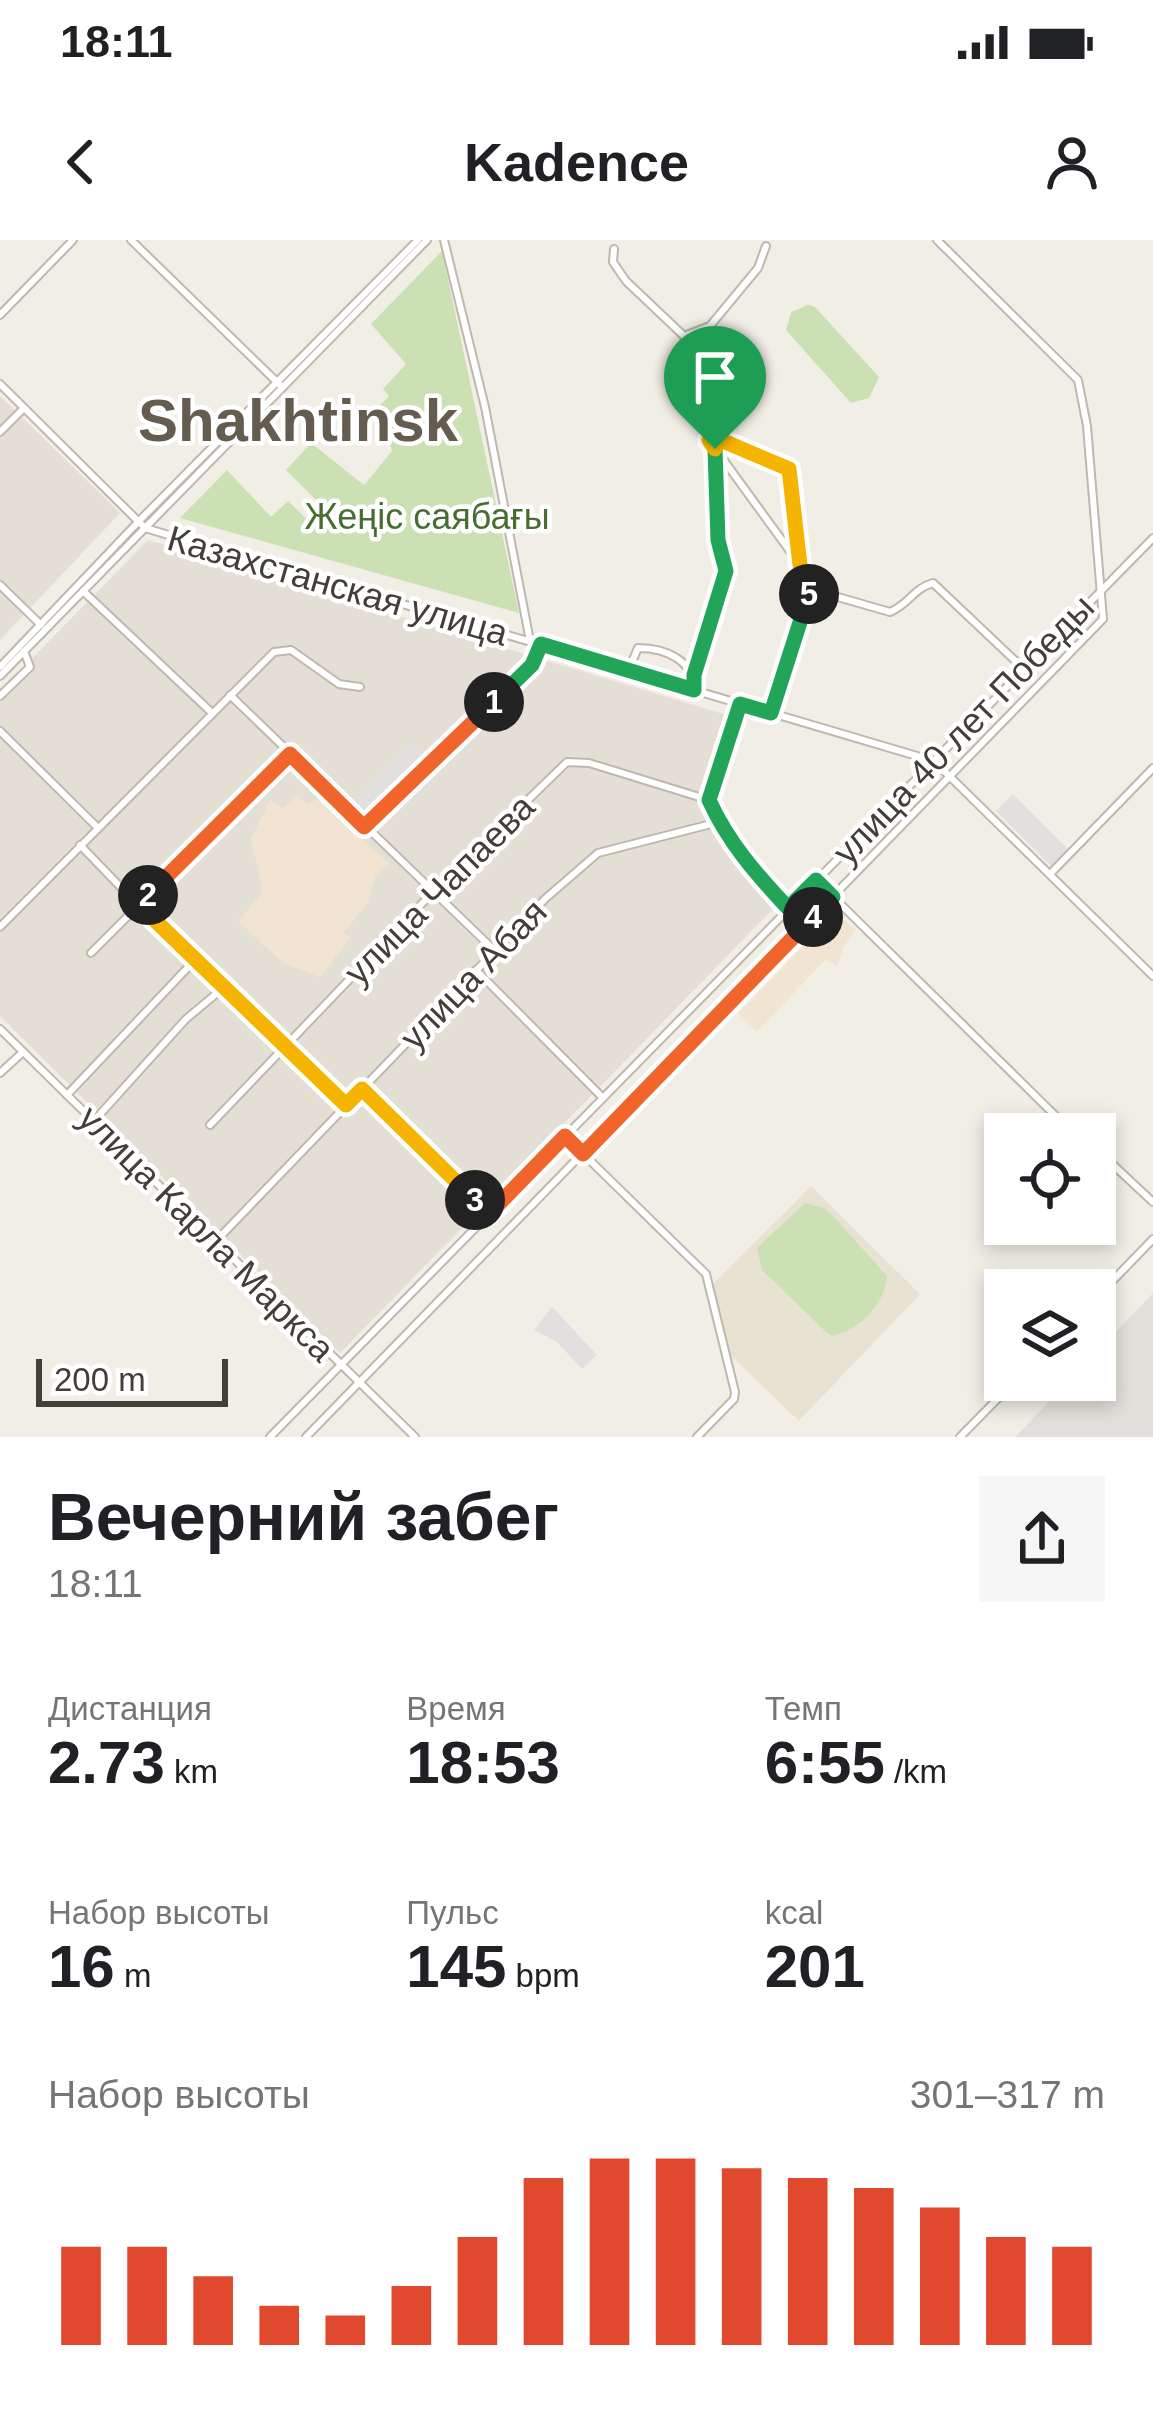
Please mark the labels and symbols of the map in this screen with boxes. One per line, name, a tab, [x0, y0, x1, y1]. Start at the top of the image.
pin	[664, 326, 766, 449]
district label: Shakhtinsk	[138, 387, 459, 454]
park label: Жеңіс саябағы	[304, 496, 550, 537]
street label: Казахстанская улица	[163, 517, 513, 654]
pin: 5	[779, 564, 839, 624]
street label: улица 40 лет Победы	[824, 587, 1102, 872]
pin: 1	[464, 672, 524, 732]
street label: улица Чапаева	[336, 785, 543, 993]
pin: 2	[118, 865, 178, 925]
pin: 4	[783, 887, 843, 947]
street label: улица Абая	[392, 891, 555, 1058]
street label: улица Карла Маркса	[70, 1097, 344, 1370]
pin: 3	[445, 1170, 505, 1230]
scale bar	[36, 1353, 228, 1406]

